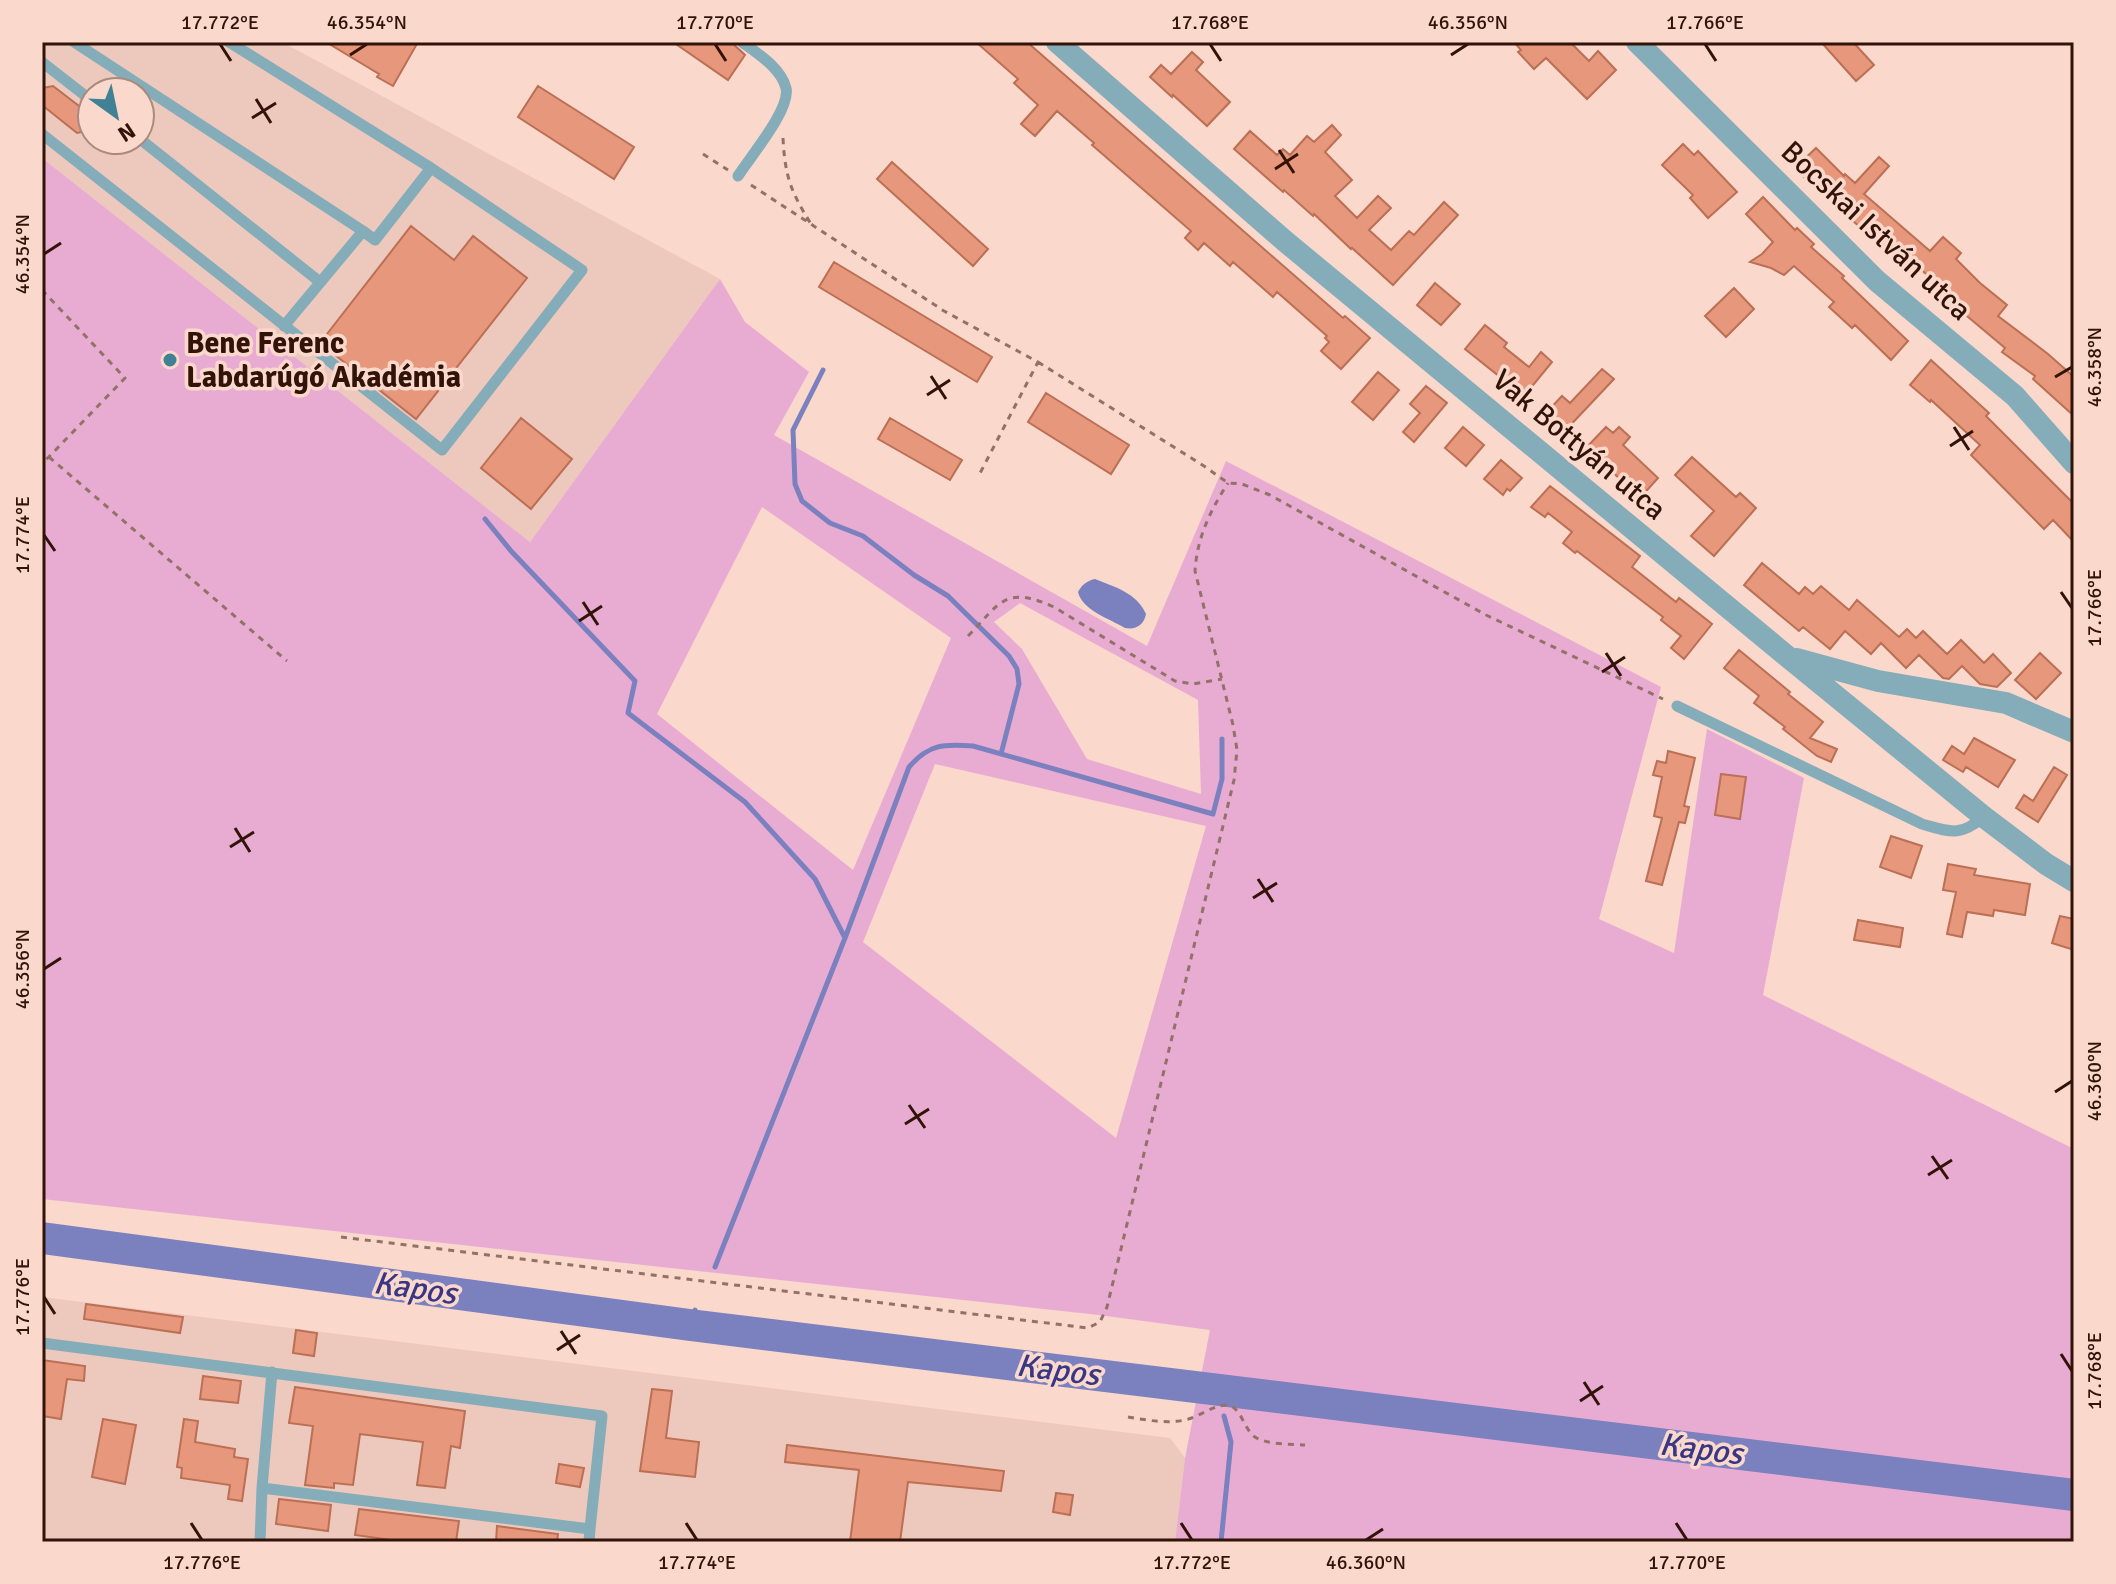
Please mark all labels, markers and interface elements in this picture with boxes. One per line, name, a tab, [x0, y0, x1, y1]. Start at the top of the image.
text: 17.772°E	[181, 10, 259, 35]
text: 46.354°N	[327, 10, 407, 35]
text: 17.770°E	[676, 10, 754, 35]
text: 17.768°E	[1171, 10, 1249, 35]
text: 46.356°N	[1428, 10, 1508, 35]
text: 17.766°E	[1666, 10, 1744, 35]
north arrow	[76, 76, 156, 156]
text: N	[113, 117, 140, 148]
street label: Bocskai István utca	[1773, 133, 1979, 329]
text: 46.354°N	[10, 214, 35, 294]
place label: Bene Ferenc Labdarúgó Akadémia	[186, 325, 461, 396]
text: 46.358°N	[2082, 327, 2107, 407]
marker: Bene Ferenc Labdarúgó Akadémia	[161, 351, 179, 369]
street label: Vak Bottyán utca	[1485, 362, 1673, 528]
text: 17.774°E	[10, 496, 35, 574]
text: 17.766°E	[2082, 569, 2107, 647]
text: 46.356°N	[10, 929, 35, 1009]
text: 46.360°N	[2082, 1041, 2107, 1121]
text: 17.776°E	[10, 1258, 35, 1336]
water label: Kapos	[371, 1263, 462, 1313]
text: 17.768°E	[2082, 1332, 2107, 1410]
water label: Kapos	[1014, 1346, 1104, 1395]
water label: Kapos	[1657, 1425, 1747, 1474]
text: 17.776°E	[163, 1550, 241, 1575]
text: 17.774°E	[658, 1550, 736, 1575]
text: 17.772°E	[1153, 1550, 1231, 1575]
text: 46.360°N	[1326, 1550, 1406, 1575]
text: 17.770°E	[1648, 1550, 1726, 1575]

